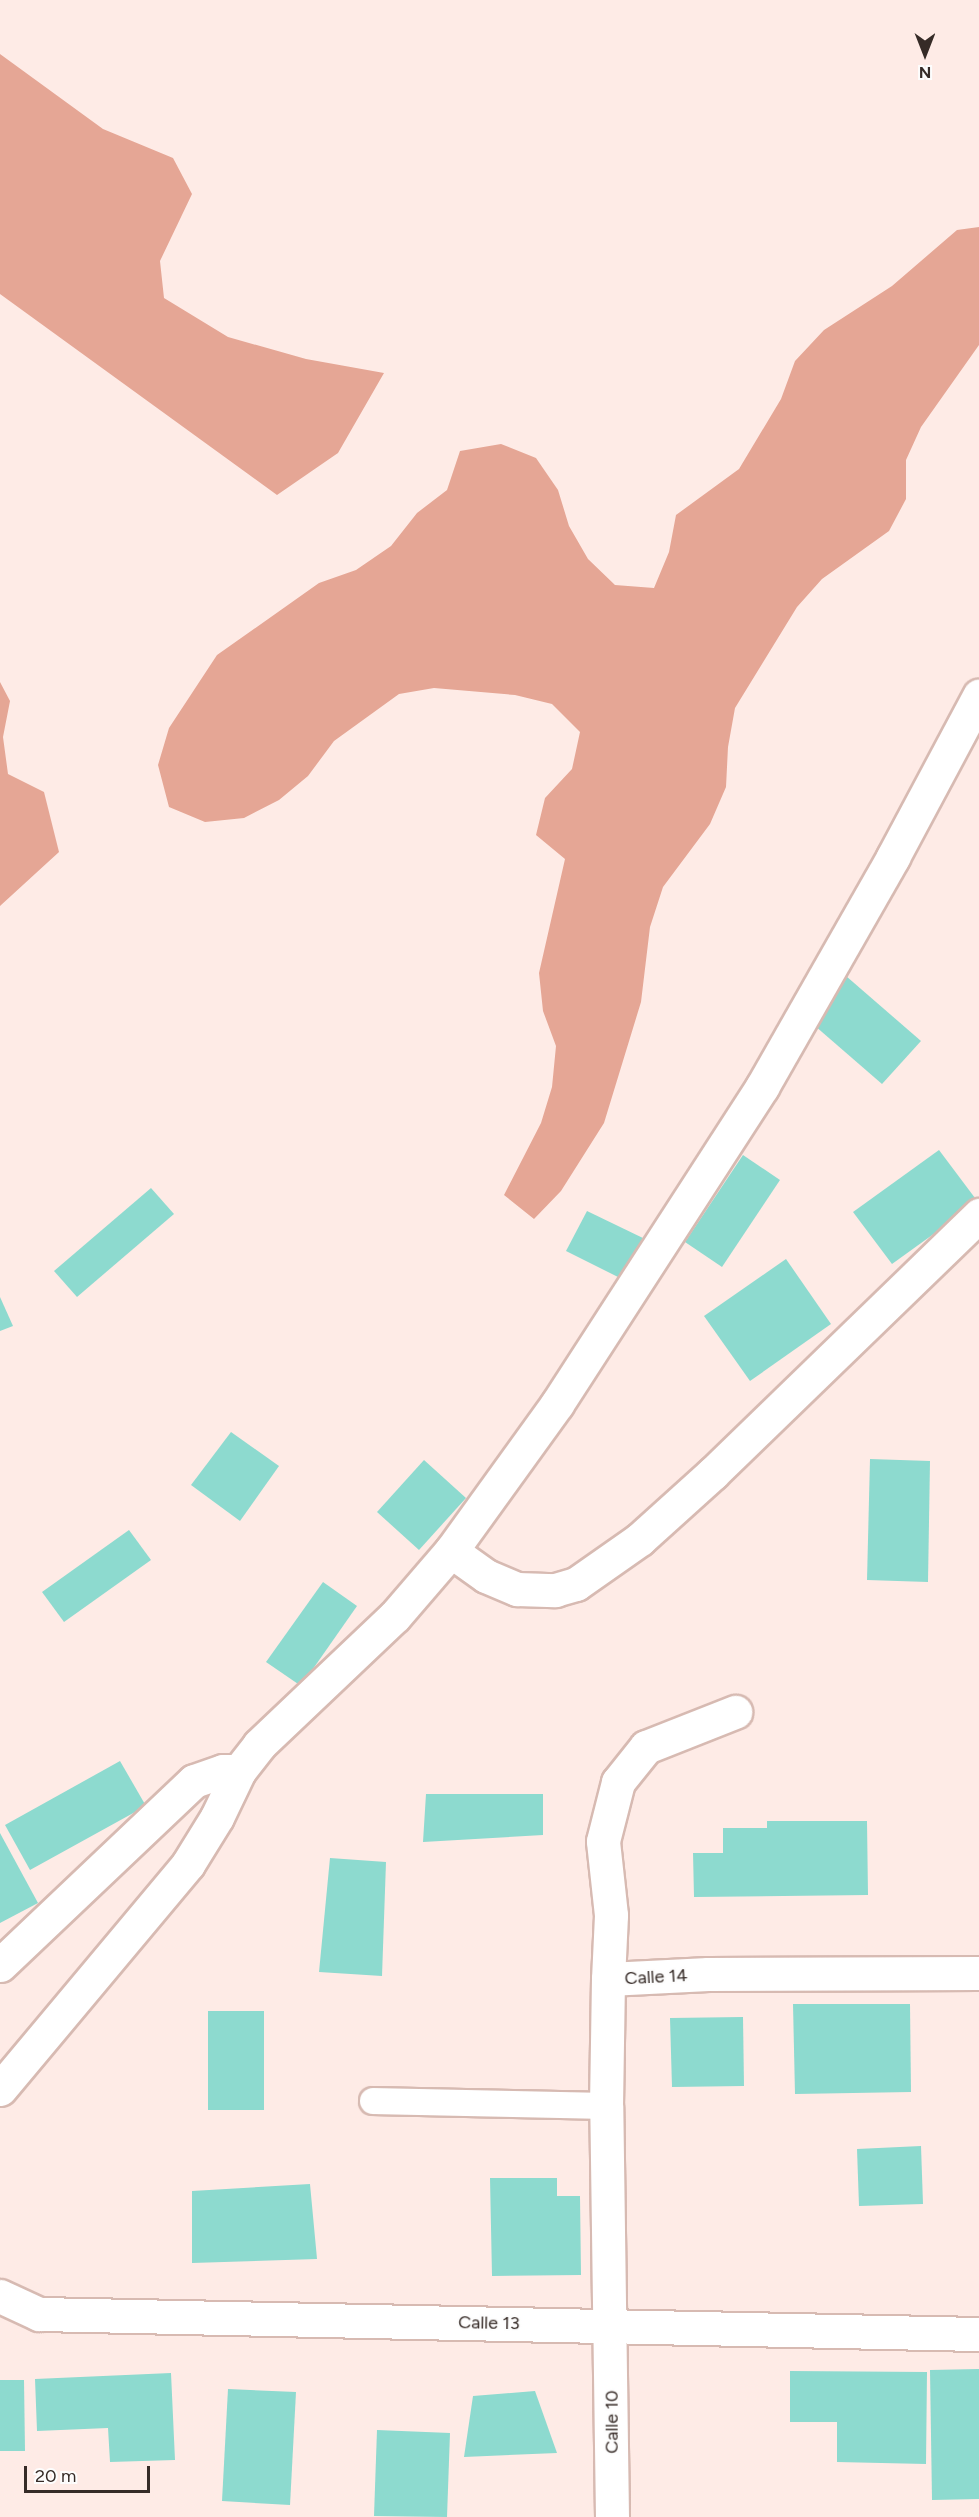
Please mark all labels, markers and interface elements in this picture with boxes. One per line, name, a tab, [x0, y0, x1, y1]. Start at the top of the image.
north arrow	[895, 24, 955, 84]
text: N	[919, 63, 931, 82]
street label: Calle 14	[624, 1965, 688, 1989]
street label: Calle 13	[458, 2312, 520, 2334]
street label: Calle 10	[601, 2390, 623, 2454]
scale bar	[27, 2454, 153, 2492]
text: 20 m	[35, 2465, 76, 2487]

